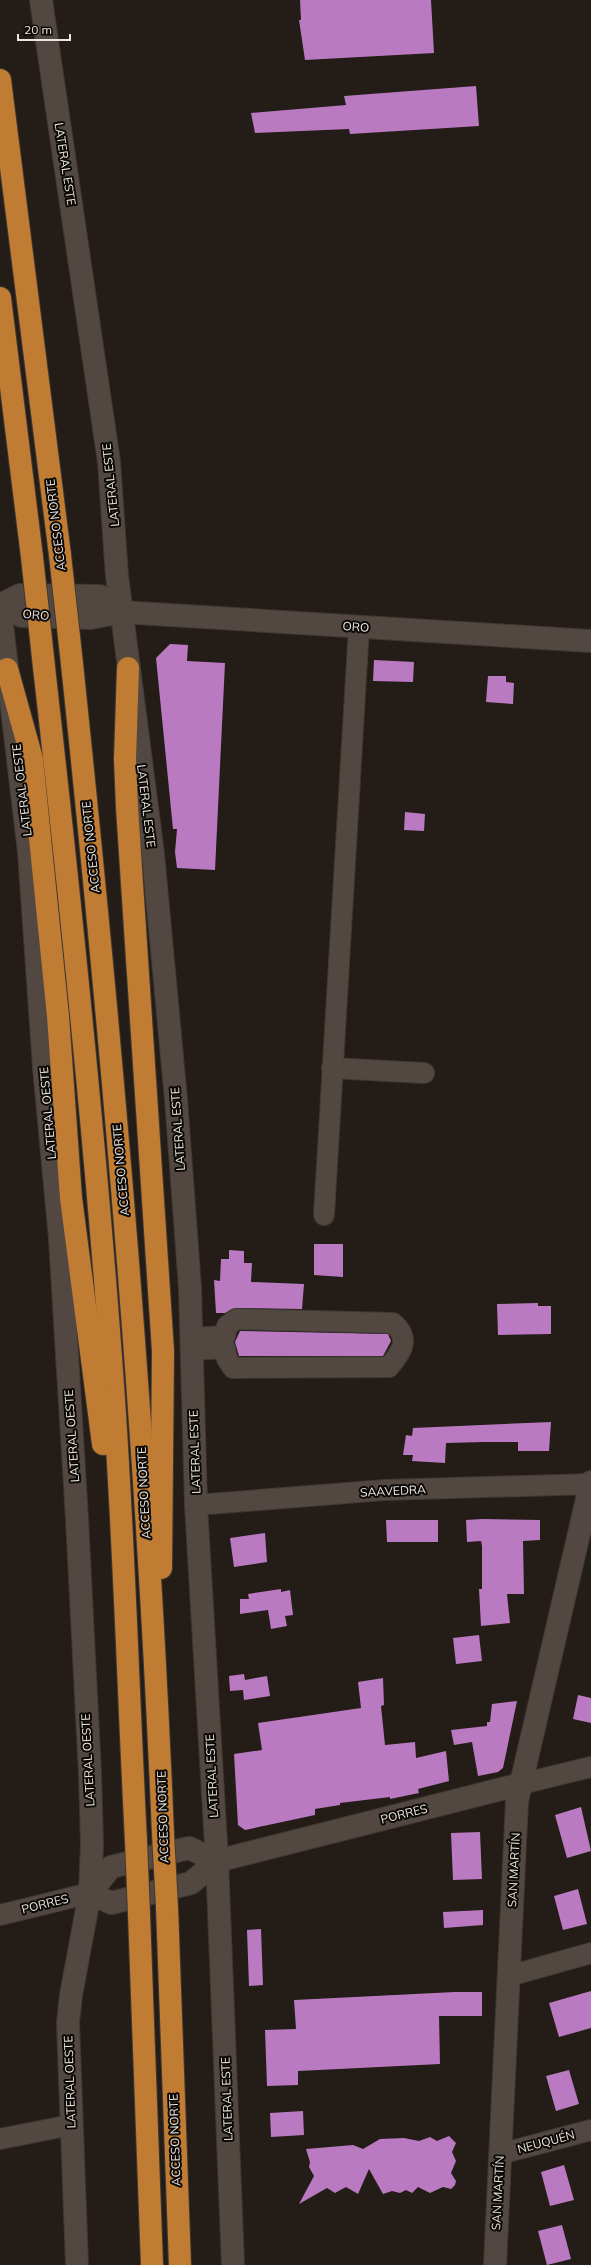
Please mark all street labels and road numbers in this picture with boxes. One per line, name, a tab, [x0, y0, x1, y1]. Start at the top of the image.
street label: LATERAL ESTE	[52, 121, 79, 206]
street label: LATERAL ESTE	[99, 443, 122, 527]
street label: ACCESO NORTE	[42, 478, 69, 572]
street label: ORO	[22, 606, 50, 623]
street label: ORO	[342, 618, 370, 635]
street label: LATERAL OESTE	[8, 743, 35, 837]
street label: LATERAL ESTE	[134, 763, 159, 848]
street label: ACCESO NORTE	[78, 800, 103, 894]
street label: LATERAL OESTE	[36, 1066, 59, 1160]
street label: LATERAL ESTE	[167, 1087, 188, 1171]
street label: ACCESO NORTE	[109, 1123, 132, 1217]
street label: LATERAL OESTE	[61, 1389, 82, 1483]
street label: LATERAL ESTE	[186, 1410, 203, 1494]
street label: ACCESO NORTE	[134, 1447, 153, 1539]
street label: SAAVEDRA	[360, 1481, 426, 1500]
street label: LATERAL OESTE	[78, 1713, 97, 1807]
street label: LATERAL ESTE	[202, 1734, 221, 1818]
street label: ACCESO NORTE	[153, 1771, 172, 1863]
street label: PORRES	[379, 1800, 429, 1827]
street label: SAN MARTÍN	[504, 1832, 523, 1908]
street label: PORRES	[20, 1890, 70, 1917]
street label: LATERAL OESTE	[60, 2035, 79, 2129]
street label: LATERAL ESTE	[218, 2057, 235, 2141]
street label: ACCESO NORTE	[165, 2094, 184, 2186]
street label: NEUQUÉN	[516, 2127, 576, 2156]
street label: SAN MARTÍN	[488, 2155, 507, 2231]

